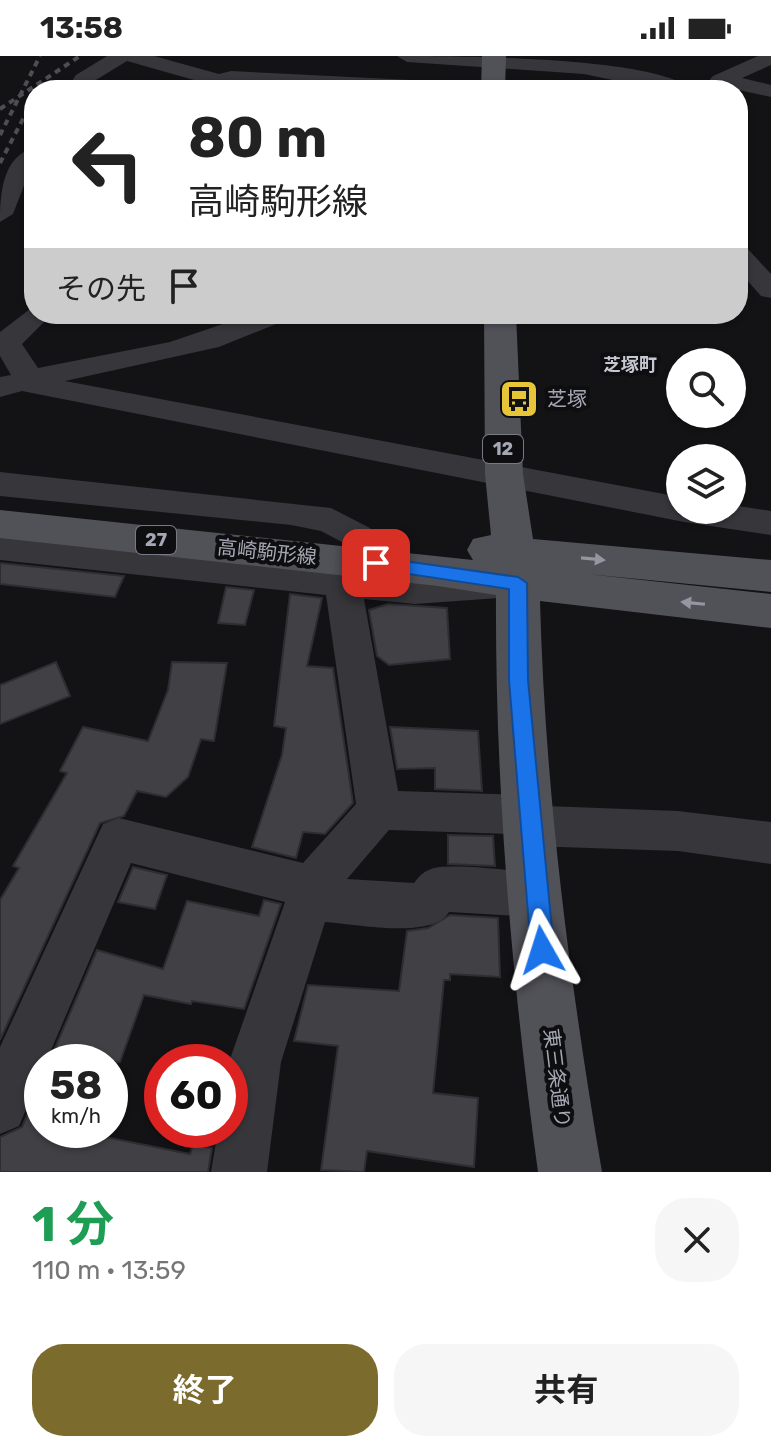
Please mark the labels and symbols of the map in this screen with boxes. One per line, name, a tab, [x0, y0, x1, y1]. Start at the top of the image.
district label: 芝塚町	[603, 354, 657, 376]
bus stop icon: 芝塚	[498, 378, 540, 420]
place label: 芝塚	[547, 387, 587, 411]
road number: 12	[483, 435, 523, 463]
road number: 27	[136, 526, 176, 554]
pin	[342, 529, 410, 597]
street label: 高崎駒形線	[216, 535, 318, 569]
one-way arrow	[581, 553, 606, 566]
one-way arrow	[681, 597, 706, 610]
position arrow	[500, 908, 584, 992]
street label: 東三条通り	[539, 1027, 575, 1129]
speed limit sign: 60	[144, 1044, 248, 1148]

